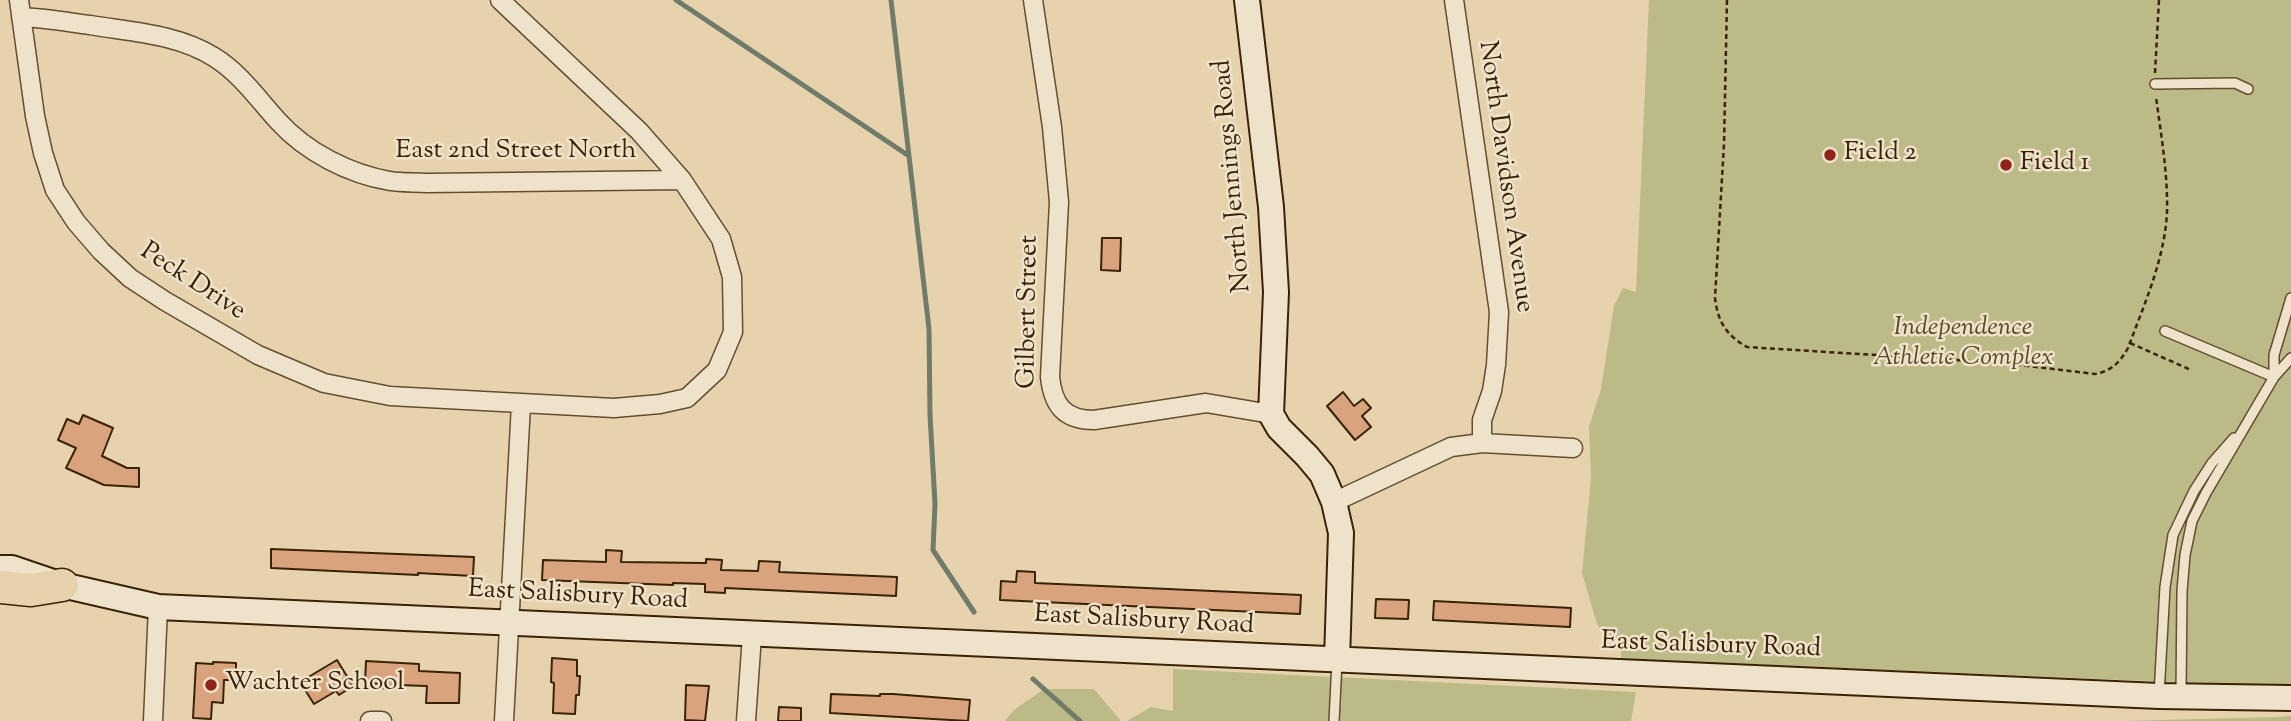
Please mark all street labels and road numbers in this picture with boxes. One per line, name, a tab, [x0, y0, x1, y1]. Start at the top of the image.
street label: North Davidson Avenue	[1469, 39, 1539, 315]
street label: North Jennings Road	[1208, 58, 1260, 294]
street label: East 2nd Street North	[395, 137, 637, 169]
street label: Gilbert Street	[1013, 235, 1047, 389]
street label: Peck Drive	[133, 237, 251, 329]
street label: East Salisbury Road	[467, 576, 689, 618]
street label: East Salisbury Road	[1033, 601, 1255, 643]
street label: East Salisbury Road	[1600, 628, 1822, 666]

